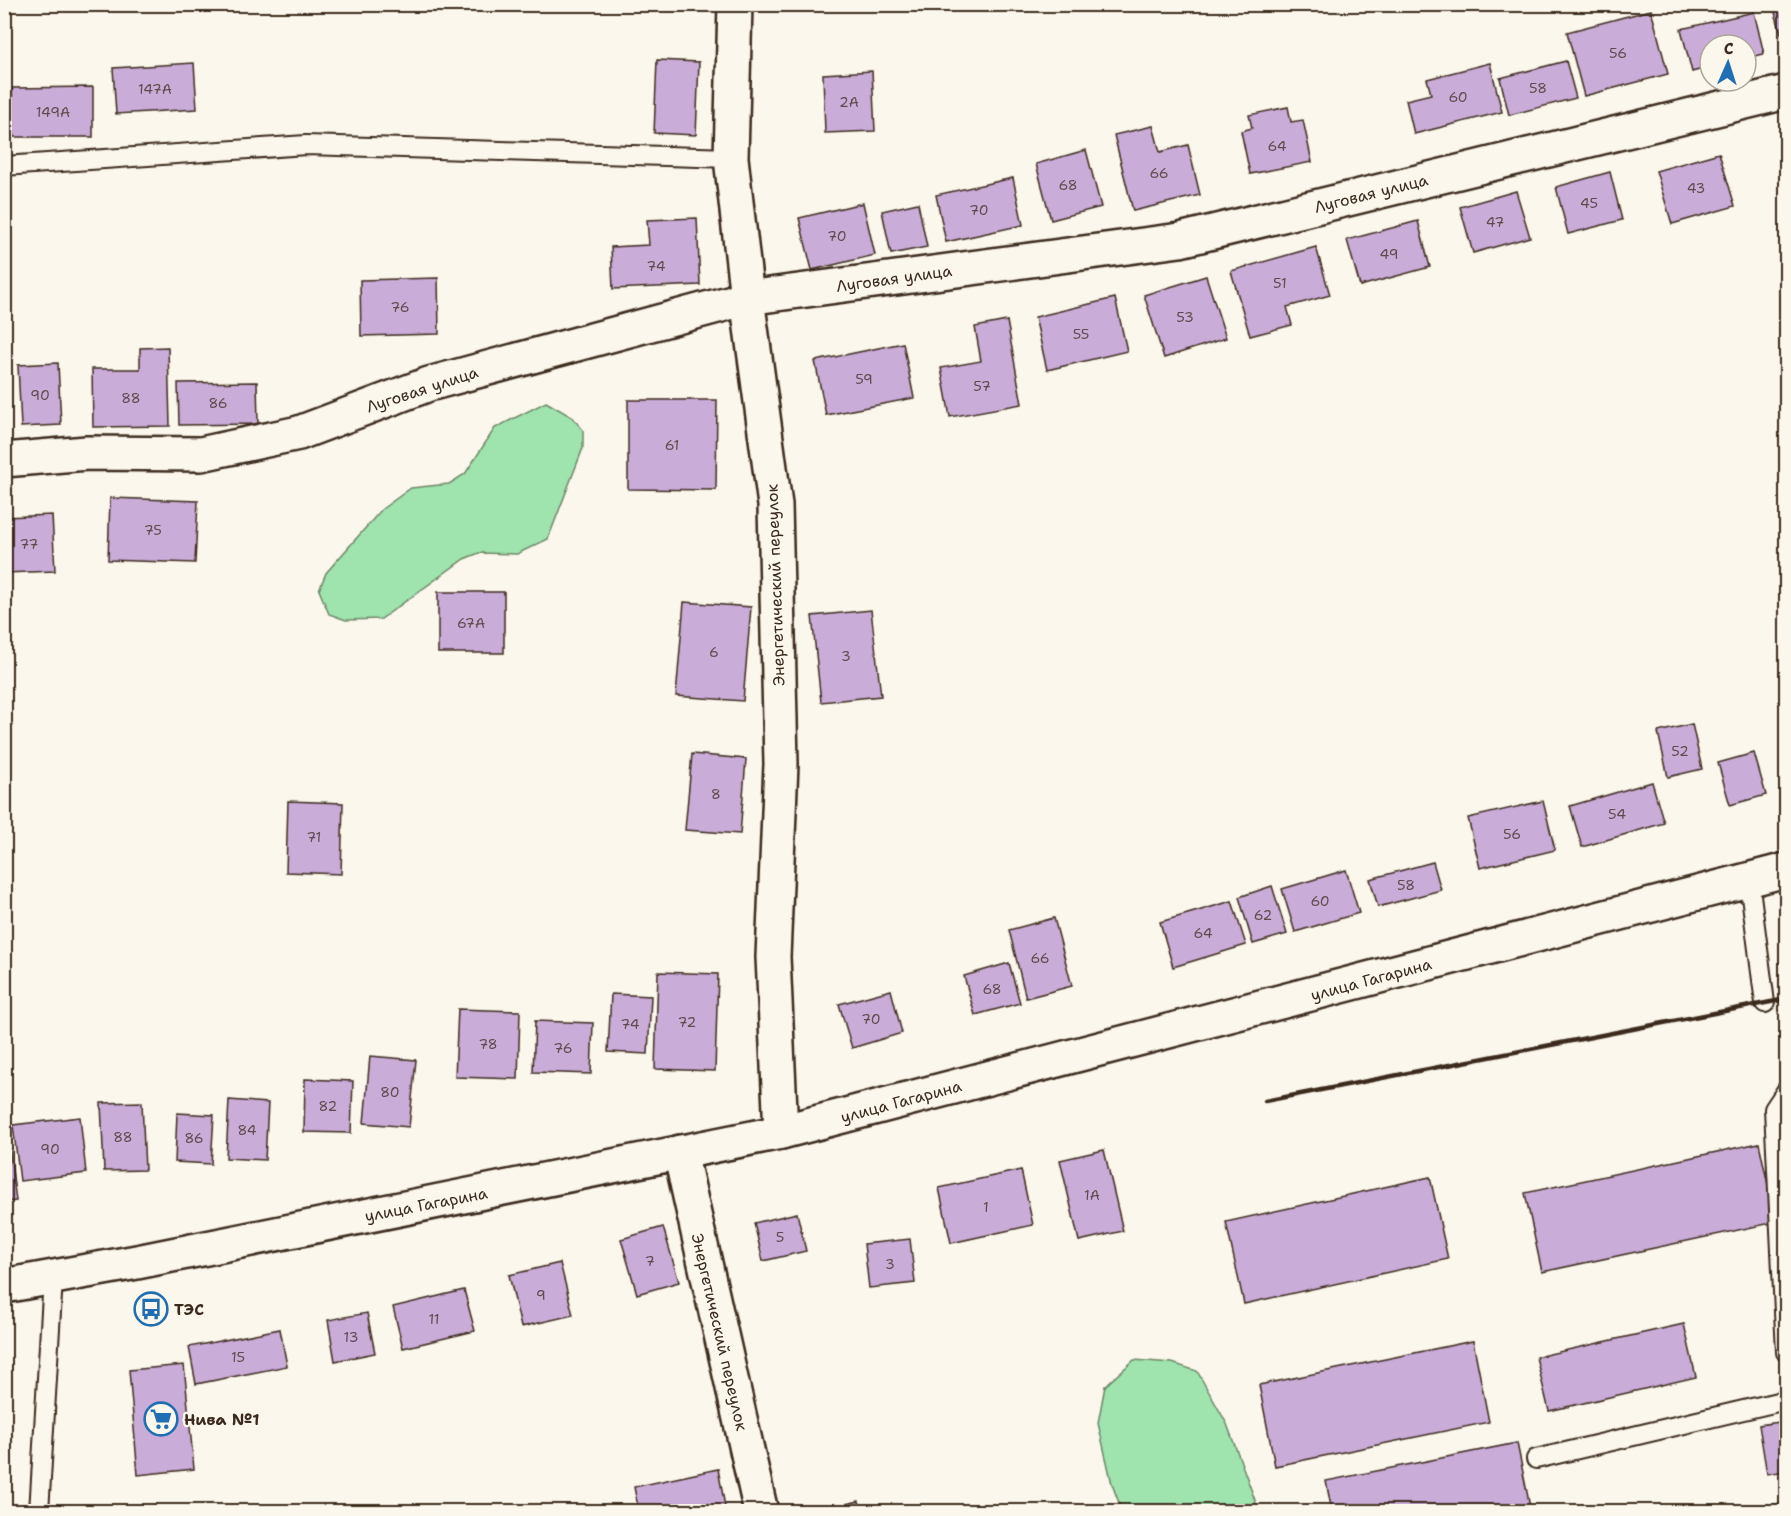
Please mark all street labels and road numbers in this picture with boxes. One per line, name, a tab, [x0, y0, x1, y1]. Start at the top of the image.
street label: Луговая улица	[1312, 169, 1430, 218]
street label: Луговая улица	[835, 260, 953, 297]
street label: Луговая улица	[363, 361, 481, 417]
street label: Энергетический переулок	[761, 483, 790, 686]
street label: улица Гагарина	[1308, 953, 1434, 1006]
street label: улица Гагарина	[838, 1075, 964, 1128]
street label: улица Гагарина	[363, 1182, 489, 1227]
street label: Энергетический переулок	[687, 1231, 753, 1433]

